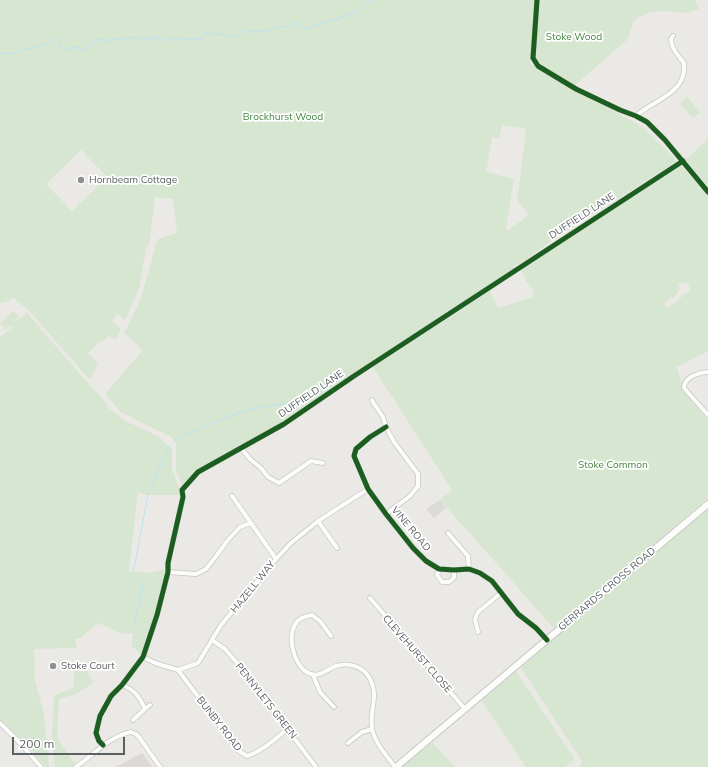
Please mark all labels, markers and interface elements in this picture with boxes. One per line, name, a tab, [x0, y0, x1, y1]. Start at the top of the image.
park label: Stoke Wood	[546, 31, 602, 43]
park label: Brockhurst Wood	[243, 111, 323, 123]
place label: Hornbeam Cottage	[89, 174, 177, 186]
marker: Hornbeam Cottage	[76, 175, 86, 185]
street label: DUFFIELD LANE	[547, 190, 617, 242]
street label: DUFFIELD LANE	[276, 368, 346, 420]
park label: Stoke Common	[578, 459, 648, 471]
street label: VINE ROAD	[389, 504, 433, 554]
street label: GERRARDS CROSS ROAD	[556, 545, 658, 633]
street label: HAZELL WAY	[228, 559, 278, 615]
street label: CLEVEHURST CLOSE	[380, 613, 454, 695]
place label: Stoke Court	[61, 660, 115, 672]
marker: Stoke Court	[48, 661, 58, 671]
street label: PENNYLETS GREEN	[233, 661, 299, 741]
street label: BUNBY ROAD	[194, 694, 244, 754]
scale bar	[14, 729, 127, 755]
text: 200 m	[19, 736, 54, 751]

